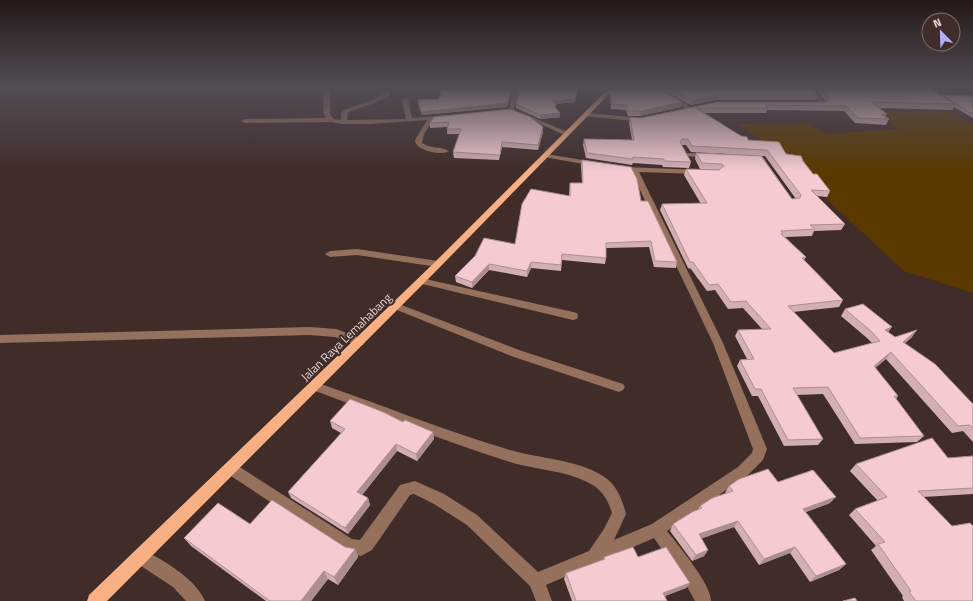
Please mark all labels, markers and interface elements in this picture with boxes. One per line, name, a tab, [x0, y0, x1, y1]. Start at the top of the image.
north arrow	[921, 12, 961, 52]
text: N	[930, 14, 944, 32]
street label: Jalan Raya Lemahabang	[296, 288, 396, 386]

